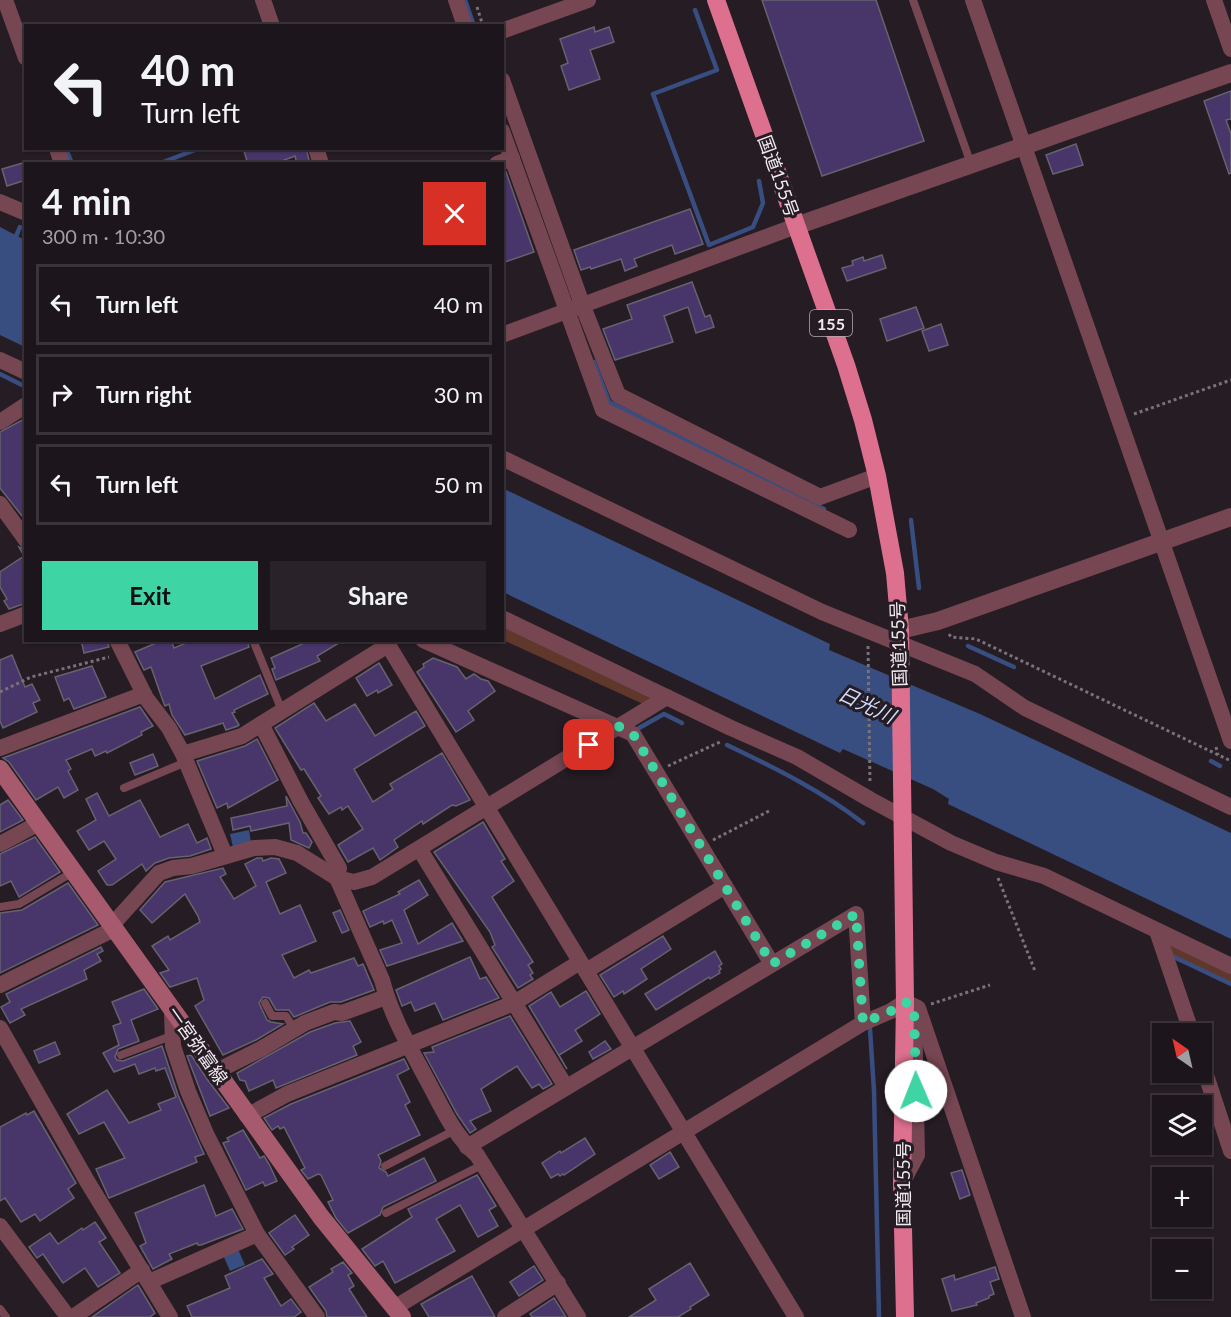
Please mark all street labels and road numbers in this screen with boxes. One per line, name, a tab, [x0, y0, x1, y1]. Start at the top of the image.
street label: 国道155号	[754, 132, 804, 220]
road number: 155	[810, 310, 852, 336]
street label: 国道155号	[886, 601, 910, 687]
street label: 一宮弥富線	[163, 1002, 233, 1088]
street label: 国道155号	[892, 1141, 914, 1227]

